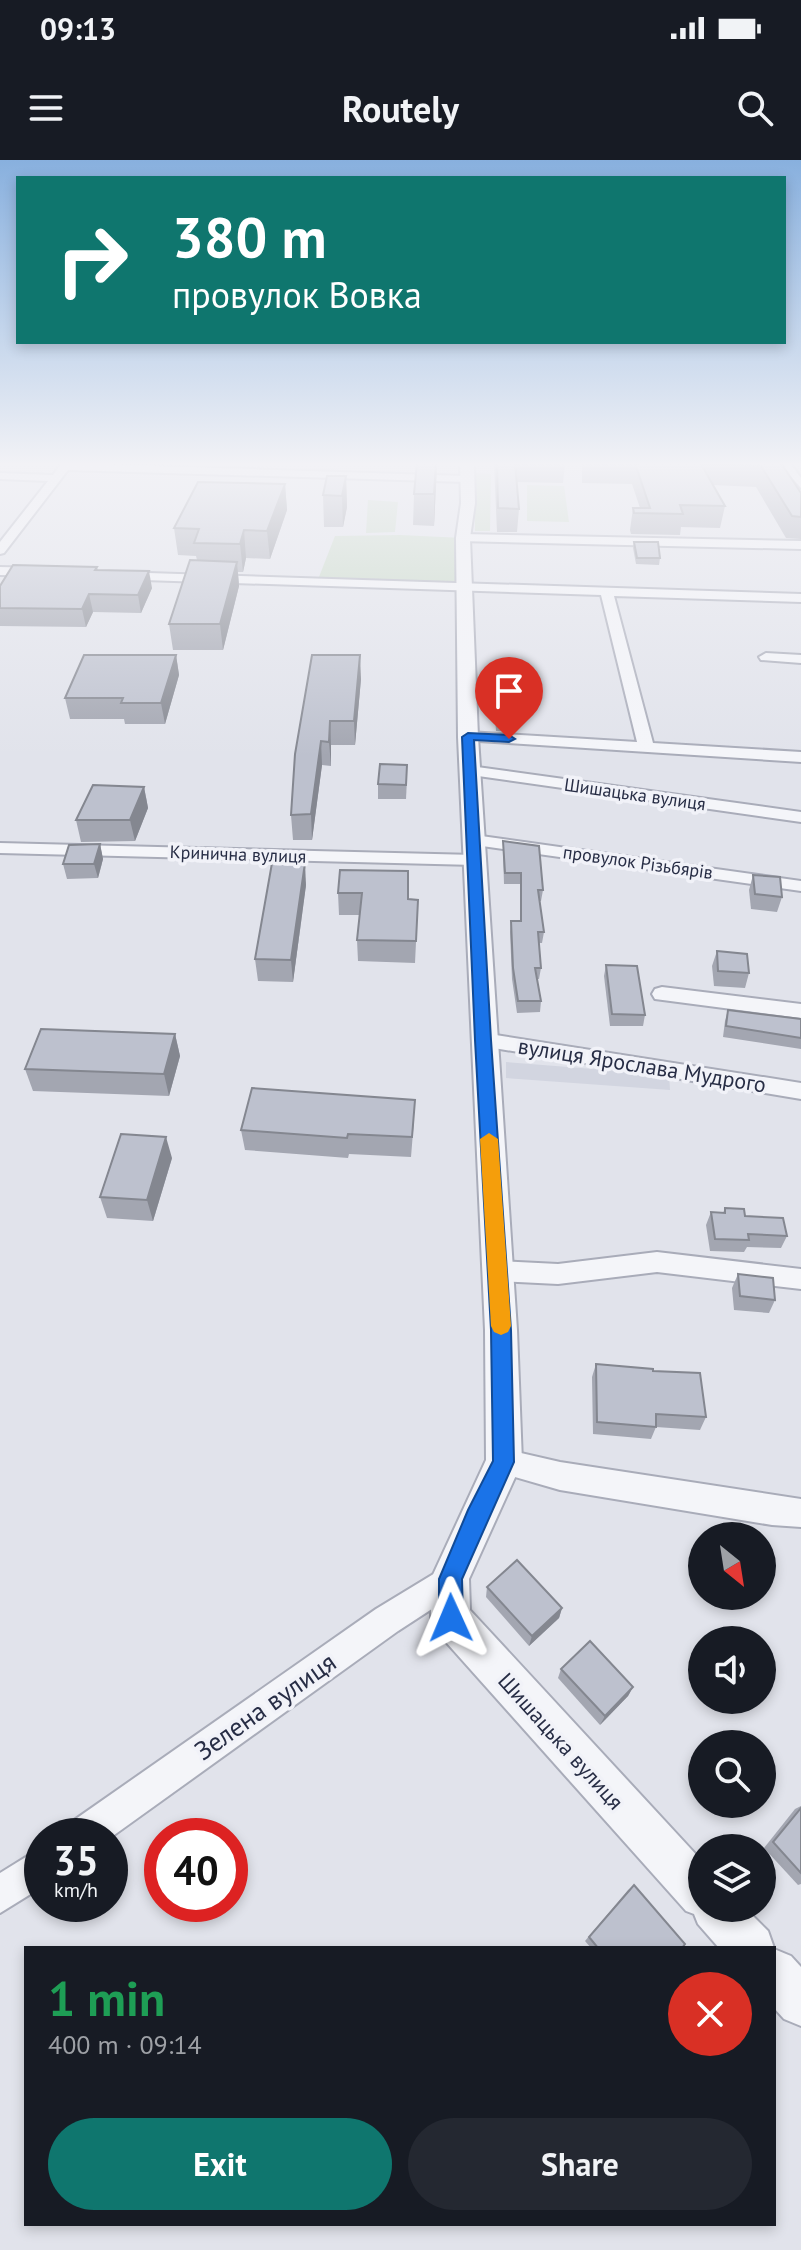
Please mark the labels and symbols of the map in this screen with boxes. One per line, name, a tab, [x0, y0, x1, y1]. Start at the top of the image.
pin	[475, 657, 543, 739]
street label: Шишацька вулиця	[563, 773, 707, 815]
street label: Кринична вулиця	[169, 840, 307, 868]
street label: провулок Різьбярів	[562, 840, 714, 884]
street label: вулиця Ярослава Мудрого	[516, 1032, 768, 1098]
north arrow	[688, 1522, 776, 1610]
position arrow	[409, 1576, 493, 1660]
street label: Зелена вулиця	[188, 1645, 342, 1767]
street label: Шишацька вулиця	[492, 1667, 630, 1815]
speed limit sign: 40	[144, 1818, 248, 1922]

